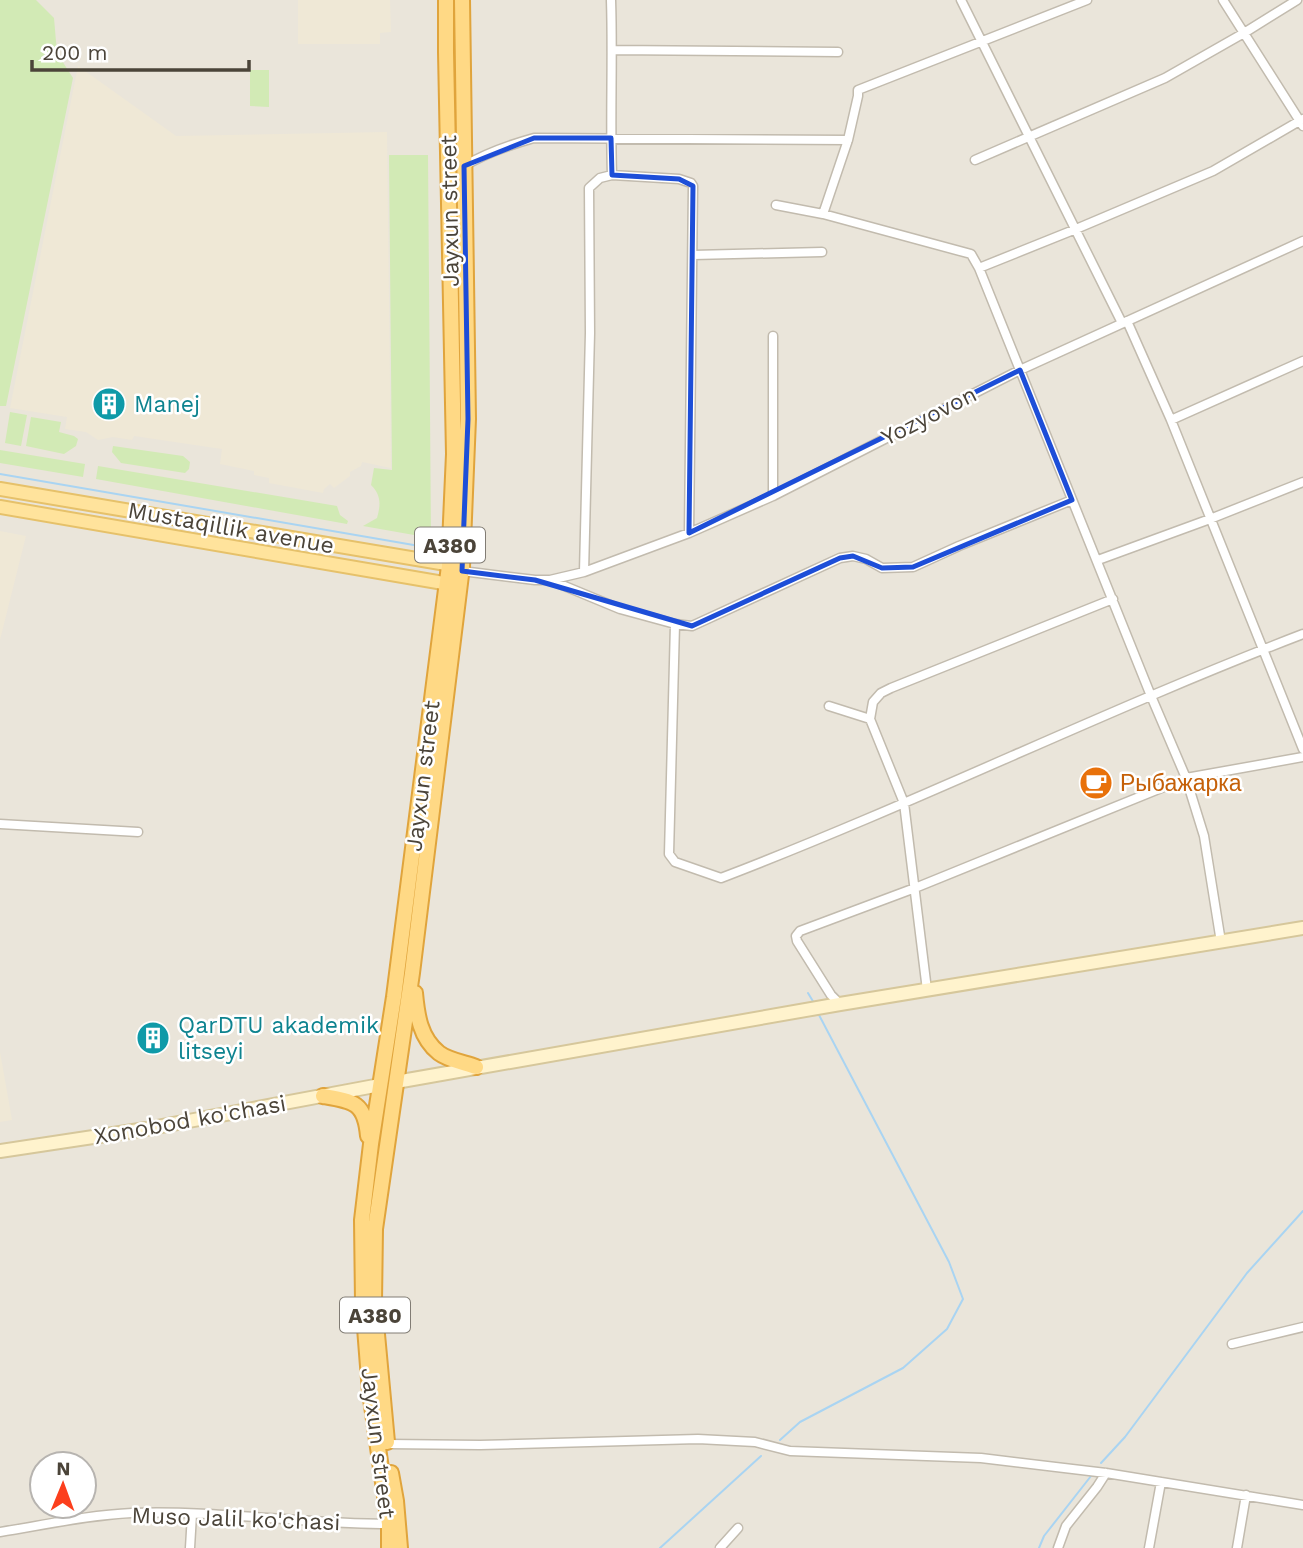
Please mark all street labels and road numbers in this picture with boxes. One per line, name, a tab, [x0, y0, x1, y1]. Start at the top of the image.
street label: Jayxun street	[435, 134, 465, 287]
street label: Yozyovon	[877, 381, 981, 451]
street label: Mustaqillik avenue	[126, 497, 336, 559]
road number: A380	[415, 528, 485, 562]
street label: Jayxun street	[400, 699, 446, 853]
street label: Xonobod ko'chasi	[92, 1090, 288, 1150]
road number: A380	[340, 1298, 410, 1332]
street label: Jayxun street	[355, 1366, 401, 1520]
street label: Muso Jalil ko'chasi	[131, 1502, 341, 1536]

